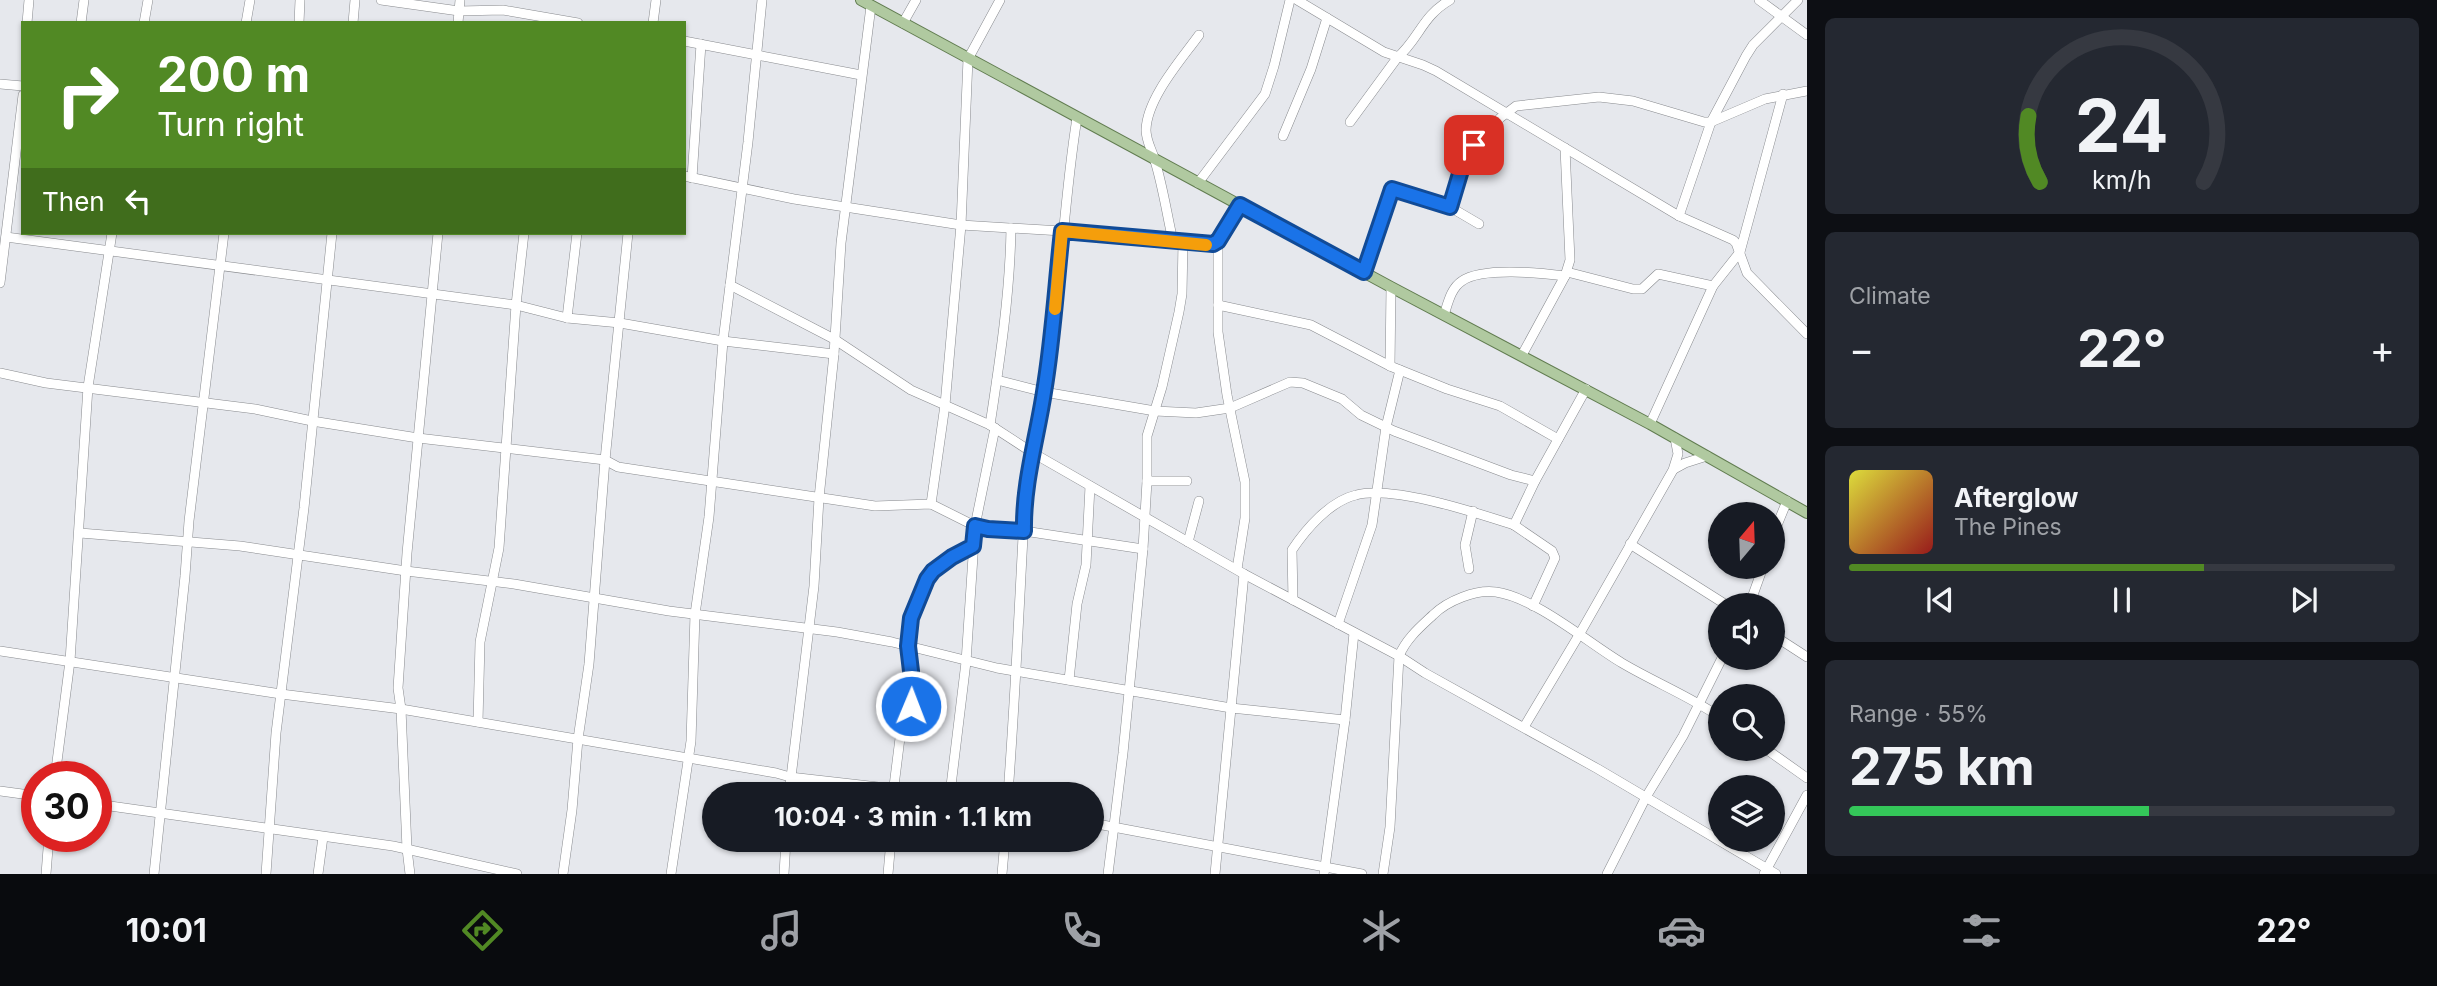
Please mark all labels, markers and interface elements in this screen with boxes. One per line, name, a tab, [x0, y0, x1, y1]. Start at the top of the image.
text: 200 m	[157, 45, 310, 104]
icon: right	[42, 49, 133, 140]
text: 24	[2075, 81, 2169, 170]
text: Turn right	[157, 105, 304, 144]
pin	[1444, 115, 1504, 175]
icon: arrive	[1455, 126, 1493, 164]
text: km/h	[2092, 165, 2152, 195]
icon: left	[119, 182, 157, 220]
text: Then	[42, 186, 105, 217]
text: Climate	[1849, 282, 1931, 310]
text: 22°	[2077, 317, 2167, 380]
text: −	[1849, 326, 1874, 372]
text: +	[2370, 326, 2395, 372]
text: Afterglow	[1954, 482, 2078, 513]
north arrow	[1708, 502, 1785, 579]
map controls	[1708, 502, 1785, 852]
text: The Pines	[1954, 513, 2062, 541]
icon: previous	[1921, 581, 1959, 619]
icon: pause	[2103, 581, 2141, 619]
icon: next	[2285, 581, 2323, 619]
button: sound	[1708, 593, 1785, 670]
position arrow	[874, 669, 948, 743]
button: search	[1708, 684, 1785, 761]
text: Range · 55%	[1849, 700, 1988, 728]
text: 275 km	[1849, 735, 2035, 798]
speed limit sign: 30	[21, 761, 112, 852]
button: layers	[1708, 775, 1785, 852]
text: 10:04 · 3 min · 1.1 km	[774, 801, 1032, 832]
icon: directions	[458, 906, 507, 955]
icon: music	[757, 906, 806, 955]
icon: phone	[1057, 906, 1106, 955]
icon: climate	[1357, 906, 1406, 955]
icon: car	[1657, 906, 1706, 955]
icon: filters	[1957, 906, 2006, 955]
text: 10:01	[125, 911, 207, 950]
text: 22°	[2257, 911, 2312, 950]

